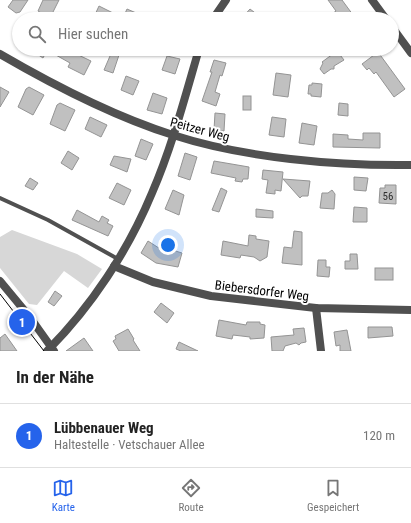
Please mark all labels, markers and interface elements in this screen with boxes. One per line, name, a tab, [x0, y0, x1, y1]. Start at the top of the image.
search box	[12, 12, 399, 56]
icon: search	[26, 23, 48, 45]
text: Hier suchen	[58, 25, 128, 43]
street label: Peitzer Weg	[169, 114, 231, 145]
house number: 56	[383, 190, 393, 203]
your location	[158, 235, 178, 255]
street label: Biebersdorfer Weg	[214, 277, 310, 304]
pin: 1	[9, 307, 35, 337]
text: In der Nähe	[16, 367, 94, 387]
text: Lübbenauer Weg	[54, 419, 154, 437]
text: 1	[26, 428, 32, 443]
text: 120 m	[363, 428, 395, 443]
text: Haltestelle · Vetschauer Allee	[54, 437, 205, 452]
tab: Karte	[52, 477, 75, 514]
tab: Route	[178, 477, 204, 514]
tab: Gespeichert	[307, 477, 359, 514]

